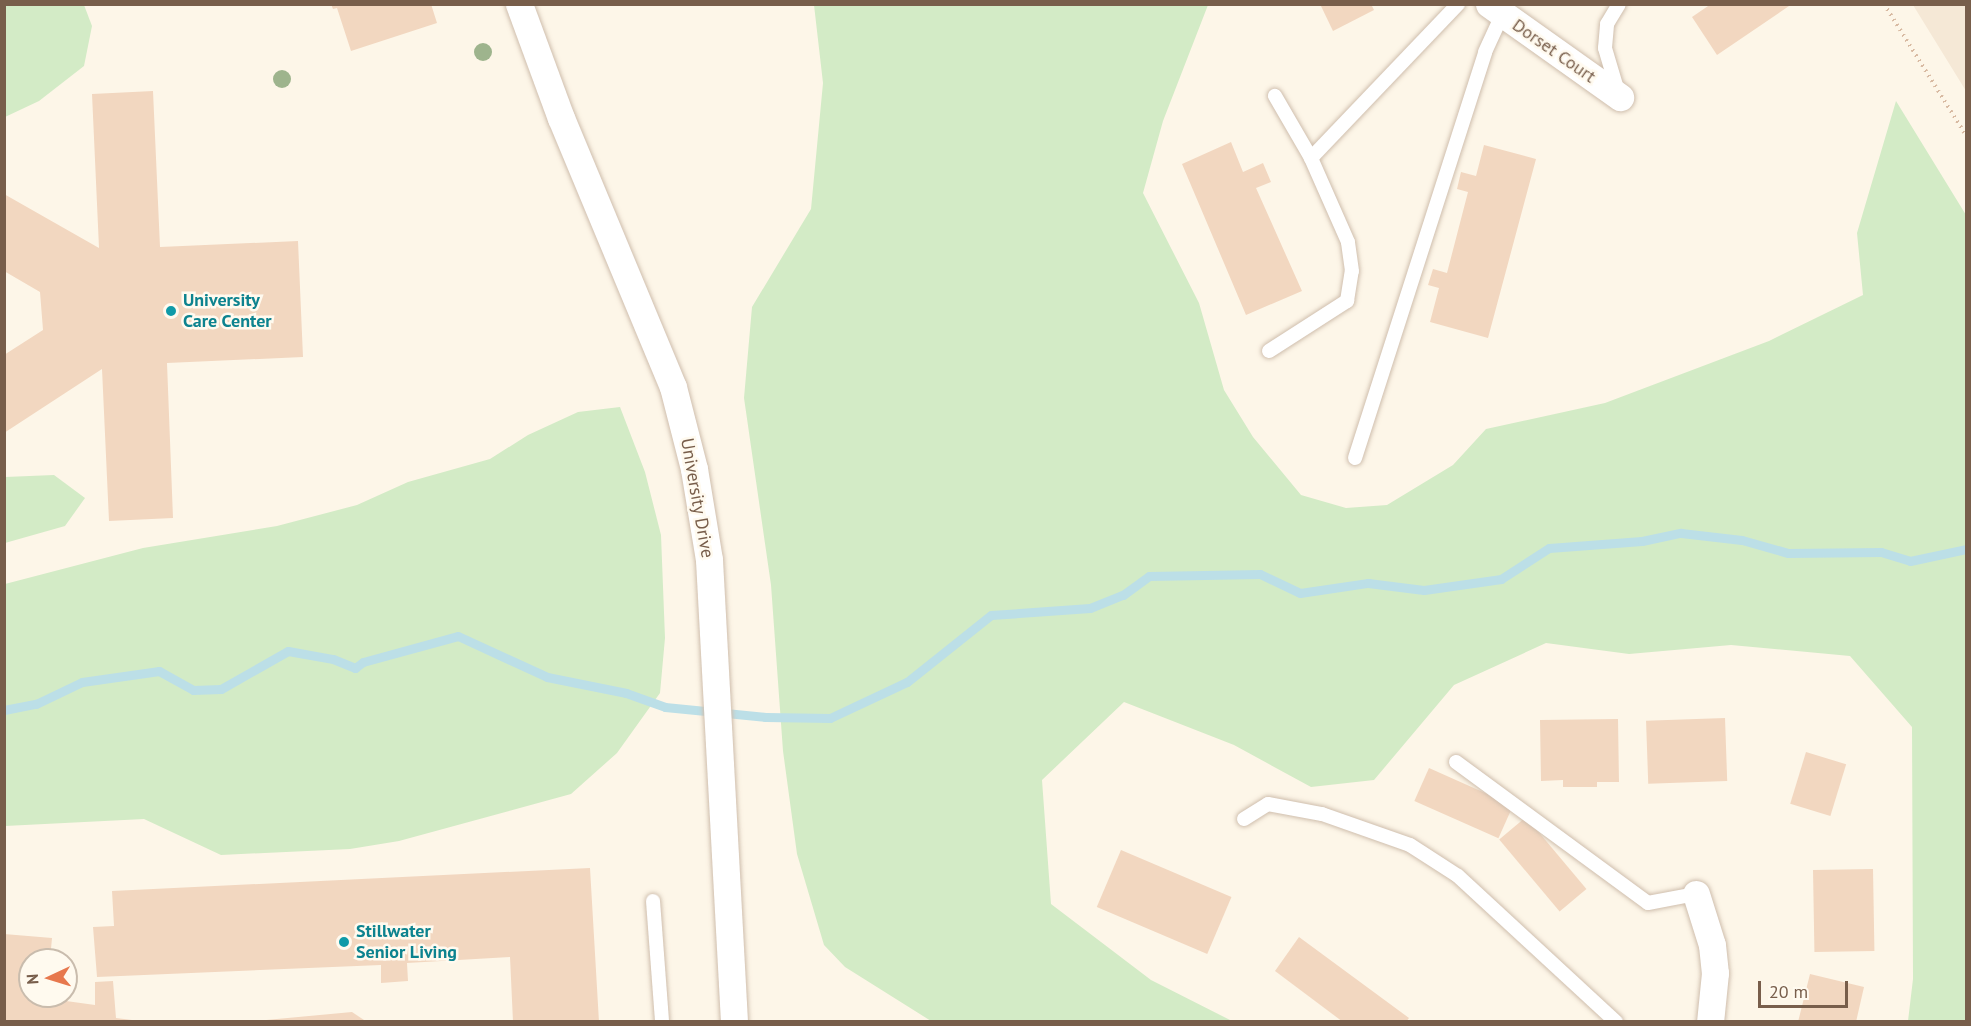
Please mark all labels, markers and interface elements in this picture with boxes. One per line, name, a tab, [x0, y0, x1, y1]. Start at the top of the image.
street label: Dorset Court	[1508, 14, 1600, 88]
place label: University Care Center	[183, 290, 272, 332]
marker: University Care Center	[164, 304, 178, 318]
street label: University Drive	[676, 436, 718, 560]
place label: Stillwater Senior Living	[356, 921, 457, 964]
marker: Stillwater Senior Living	[337, 935, 351, 949]
north arrow	[18, 948, 78, 1008]
scale bar	[1761, 969, 1851, 1007]
text: N	[22, 973, 42, 985]
text: 20 m	[1769, 980, 1808, 1003]

